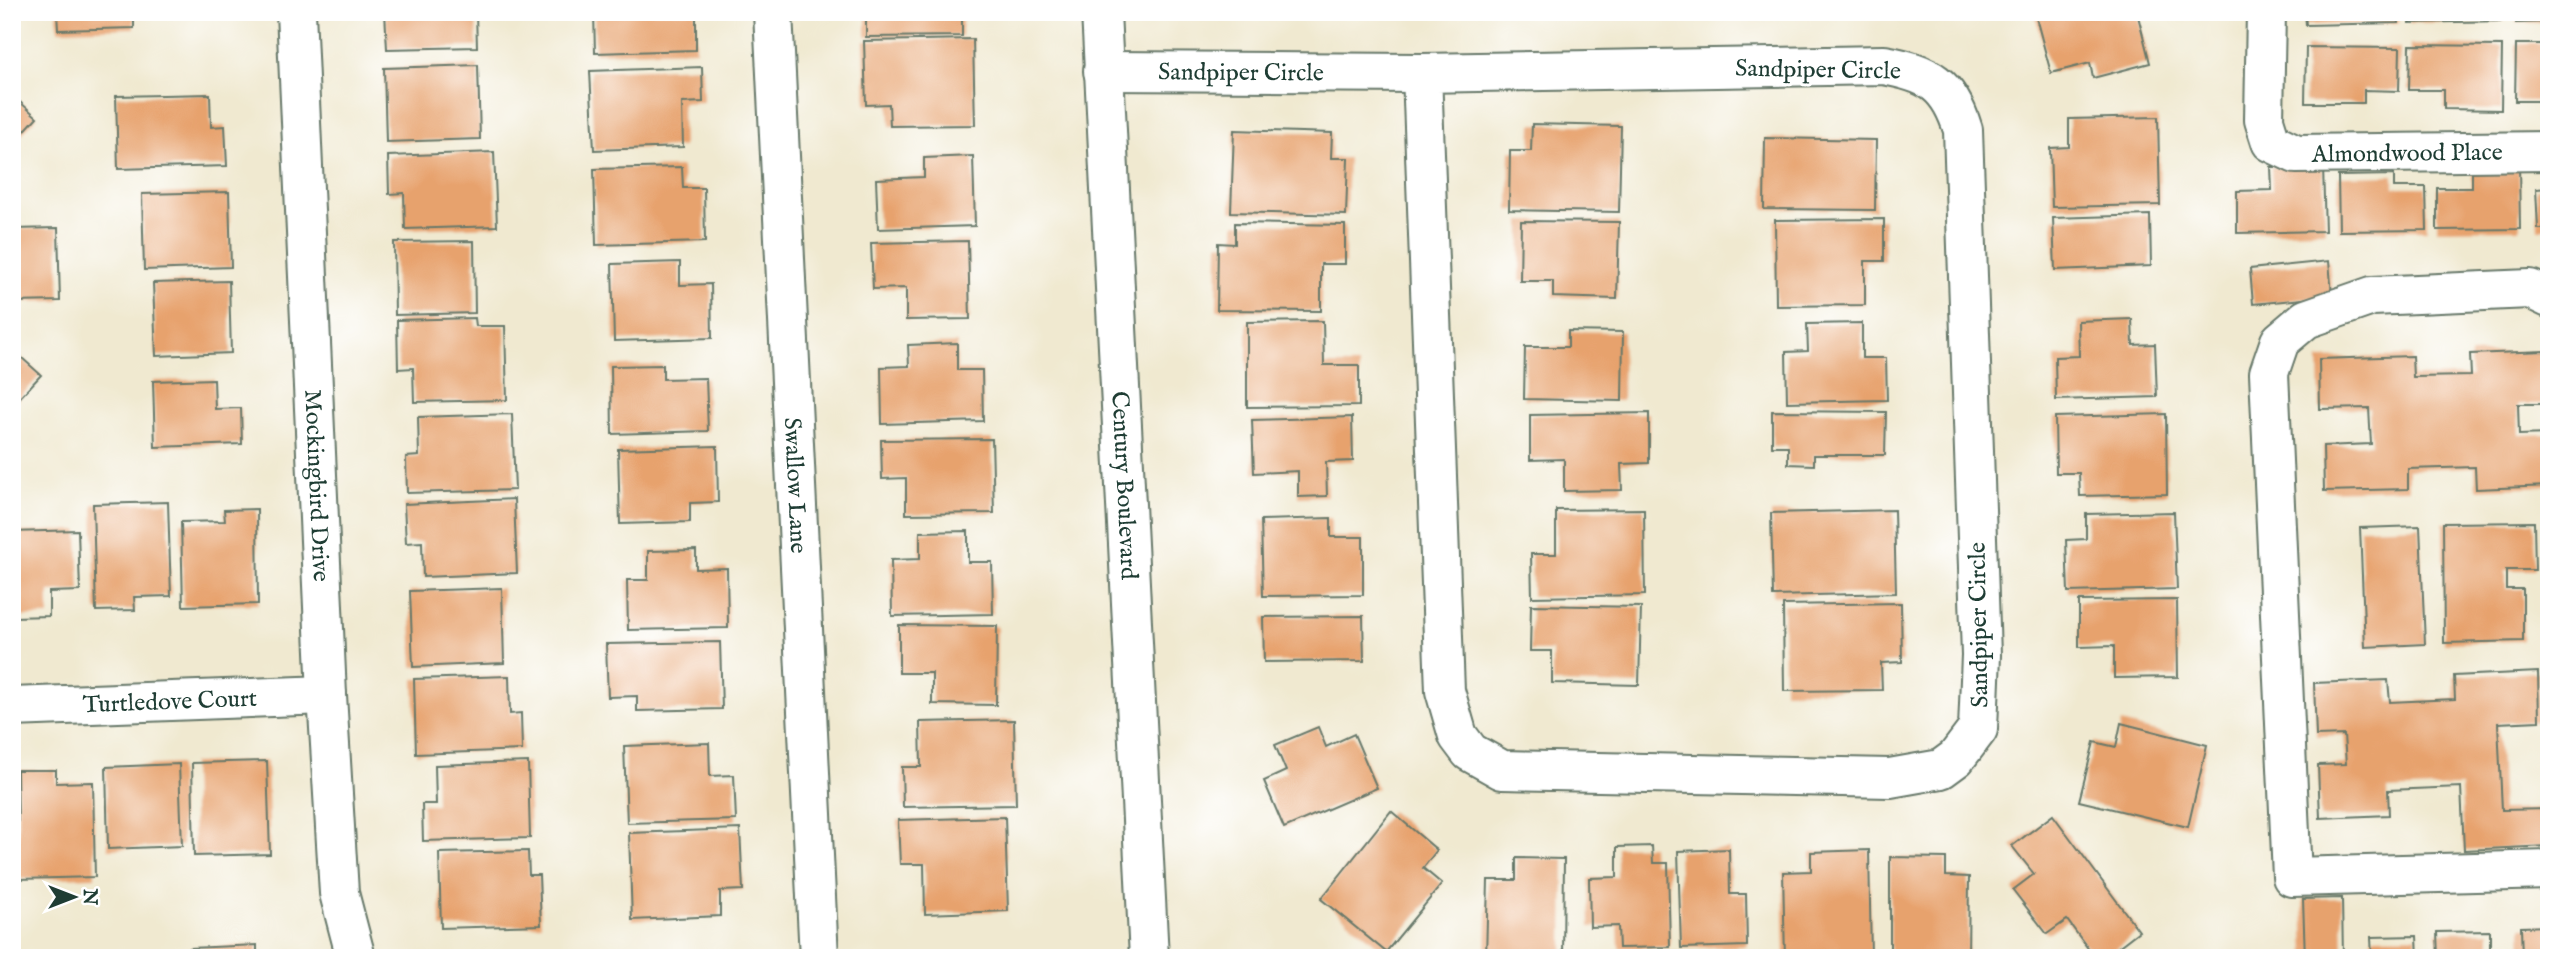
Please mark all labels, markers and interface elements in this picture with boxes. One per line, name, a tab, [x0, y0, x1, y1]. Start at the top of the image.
street label: Sandpiper Circle	[1735, 54, 1901, 87]
street label: Sandpiper Circle	[1158, 57, 1324, 89]
street label: Almondwood Place	[2310, 138, 2503, 171]
street label: Mockingbird Drive	[296, 389, 336, 582]
street label: Century Boulevard	[1103, 390, 1144, 581]
street label: Swallow Lane	[776, 417, 813, 554]
street label: Sandpiper Circle	[1963, 542, 1996, 708]
street label: Turtledove Court	[82, 684, 258, 721]
north arrow	[38, 862, 108, 932]
text: N	[77, 888, 101, 906]

